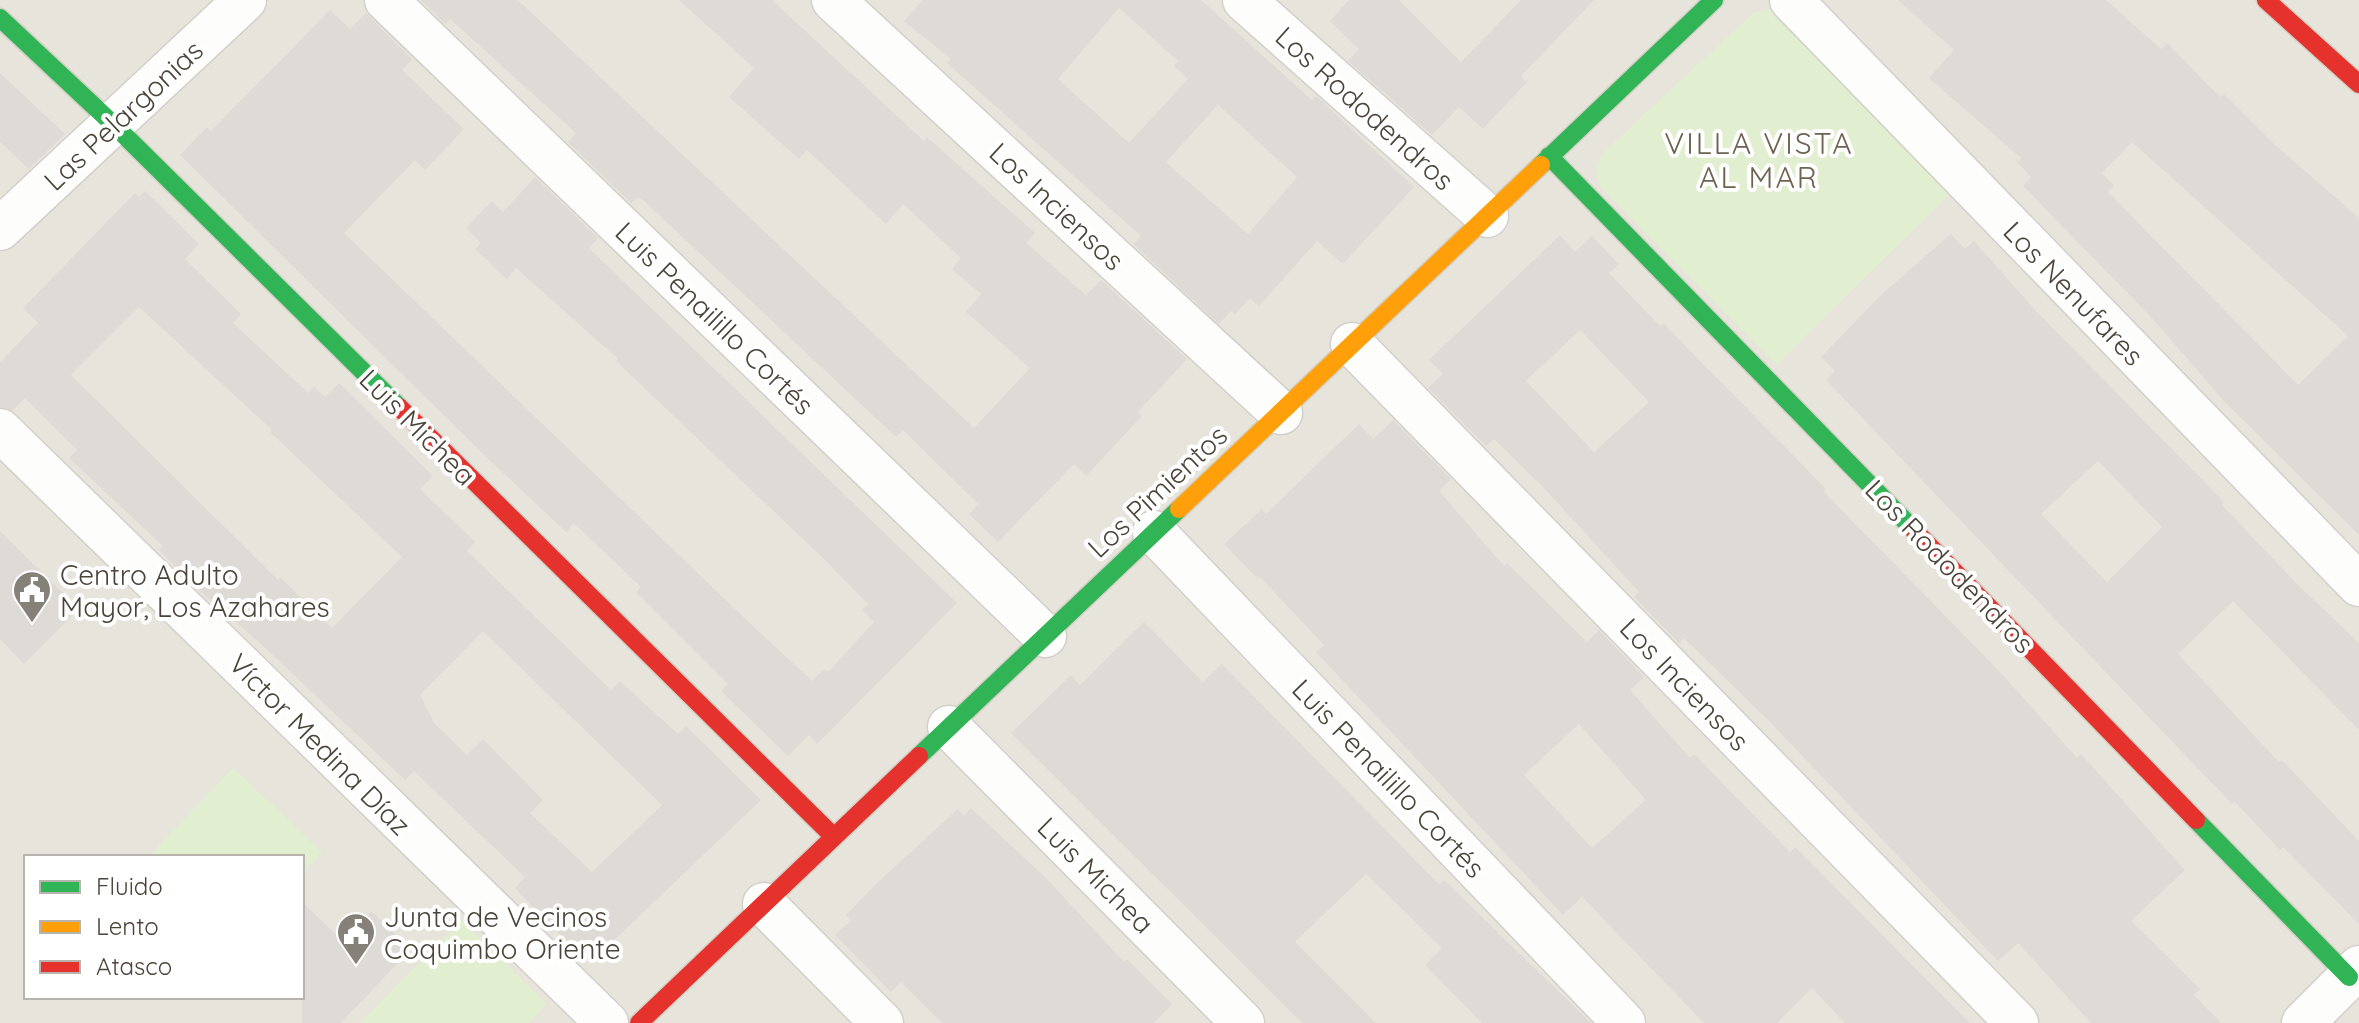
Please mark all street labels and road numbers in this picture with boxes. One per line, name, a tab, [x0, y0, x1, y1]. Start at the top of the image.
street label: Los Rododendros	[1269, 19, 1461, 197]
street label: Las Pelargonias	[36, 32, 210, 198]
street label: Los Inciensos	[982, 135, 1132, 277]
street label: Luis Penailillo Cortés	[608, 214, 822, 422]
street label: Los Nenufares	[1996, 214, 2152, 372]
street label: Luis Michea	[353, 362, 483, 492]
street label: Los Pimientos	[1080, 417, 1234, 565]
street label: Los Rododendros	[1858, 472, 2042, 660]
street label: Los Inciensos	[1613, 610, 1757, 758]
street label: Víctor Medina Díaz	[222, 646, 418, 842]
street label: Luis Penailillo Cortés	[1285, 671, 1493, 885]
street label: Luis Michea	[1031, 810, 1161, 940]

